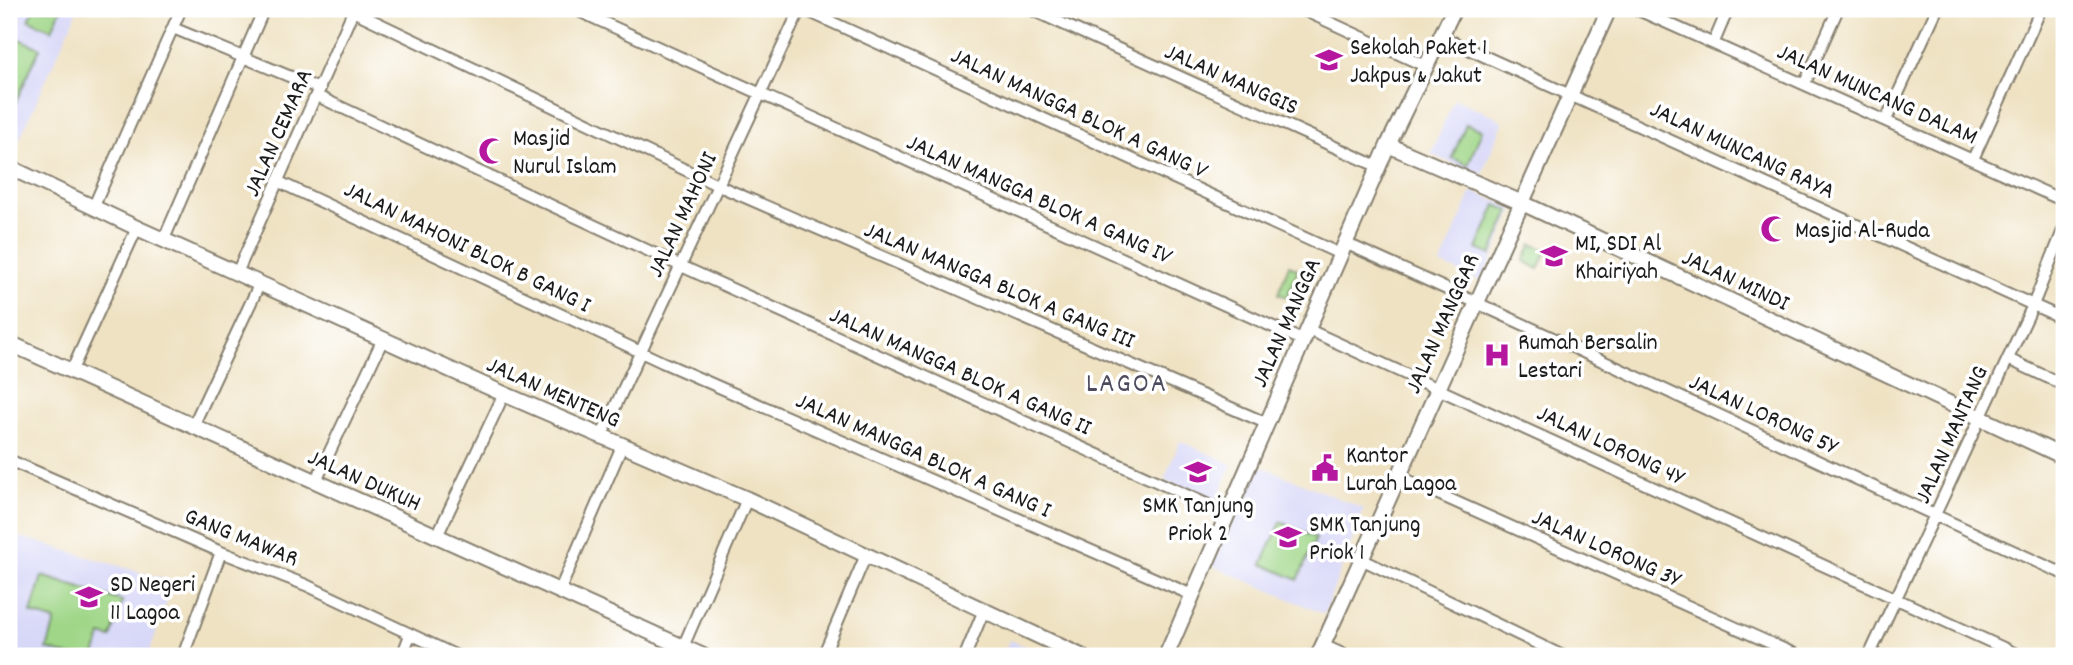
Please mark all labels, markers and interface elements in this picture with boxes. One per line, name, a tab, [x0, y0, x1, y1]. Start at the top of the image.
place label: Sekolah Paket 1 Jakpus & Jakut	[1350, 32, 1487, 94]
street label: JALAN MANGGIS	[1158, 36, 1303, 125]
street label: JALAN MUNCANG DALAM	[1771, 36, 1983, 155]
street label: JALAN MANGGA BLOK A GANG V	[944, 40, 1213, 190]
school or university icon: Sekolah Paket 1 Jakpus & Jakut	[1314, 45, 1344, 75]
street label: JALAN CEMARA	[236, 64, 323, 203]
street label: JALAN MUNCANG RAYA	[1644, 94, 1840, 210]
place label: Masjid Nurul Islam	[513, 123, 617, 185]
street label: JALAN MANGGA BLOK A GANG IV	[900, 127, 1178, 275]
mosque icon: Masjid Nurul Islam	[477, 136, 507, 166]
street label: JALAN MAHONI	[640, 147, 728, 283]
street label: JALAN MAHONI BLOK B GANG I	[338, 174, 596, 324]
street label: JALAN MANGGA BLOK A GANG III	[858, 214, 1140, 360]
mosque icon: Masjid Al-Ruda	[1759, 214, 1789, 244]
place label: Masjid Al-Ruda	[1795, 215, 1930, 249]
place label: MI, SDI Al Khairiyah	[1575, 228, 1662, 290]
school or university icon: MI, SDI Al Khairiyah	[1539, 241, 1569, 271]
street label: JALAN MINDI	[1675, 242, 1795, 322]
street label: JALAN MANGGAR	[1398, 249, 1490, 400]
street label: JALAN MANGGA	[1244, 253, 1331, 393]
street label: JALAN MANGGA BLOK A GANG II	[823, 300, 1097, 446]
place label: Rumah Bersalin Lestari	[1518, 327, 1658, 389]
hospital icon: Rumah Bersalin Lestari	[1482, 340, 1512, 370]
street label: JALAN MENTENG	[480, 349, 625, 438]
street label: JALAN MANTANG	[1907, 361, 1998, 510]
district label: LAGOA	[1086, 366, 1168, 406]
street label: JALAN LORONG 5Y	[1683, 366, 1844, 466]
street label: JALAN MANGGA BLOK A GANG I	[790, 385, 1056, 529]
street label: JALAN LORONG 4Y	[1530, 398, 1690, 496]
place label: Kantor Lurah Lagoa	[1346, 440, 1457, 502]
street label: JALAN DUKUH	[302, 442, 426, 522]
public building icon: Kantor Lurah Lagoa	[1310, 453, 1340, 483]
school or university icon: SMK Tanjung Priok 2	[1183, 457, 1213, 487]
place label: SMK Tanjung Priok 2	[1142, 490, 1254, 552]
street label: GANG MAWAR	[179, 500, 303, 577]
street label: JALAN LORONG 3Y	[1526, 502, 1687, 598]
place label: SMK Tanjung Priok 1	[1309, 509, 1420, 571]
school or university icon: SMK Tanjung Priok 1	[1273, 522, 1303, 552]
place label: SD Negeri 11 Lagoa	[110, 569, 195, 631]
school or university icon: SD Negeri 11 Lagoa	[74, 582, 104, 612]

